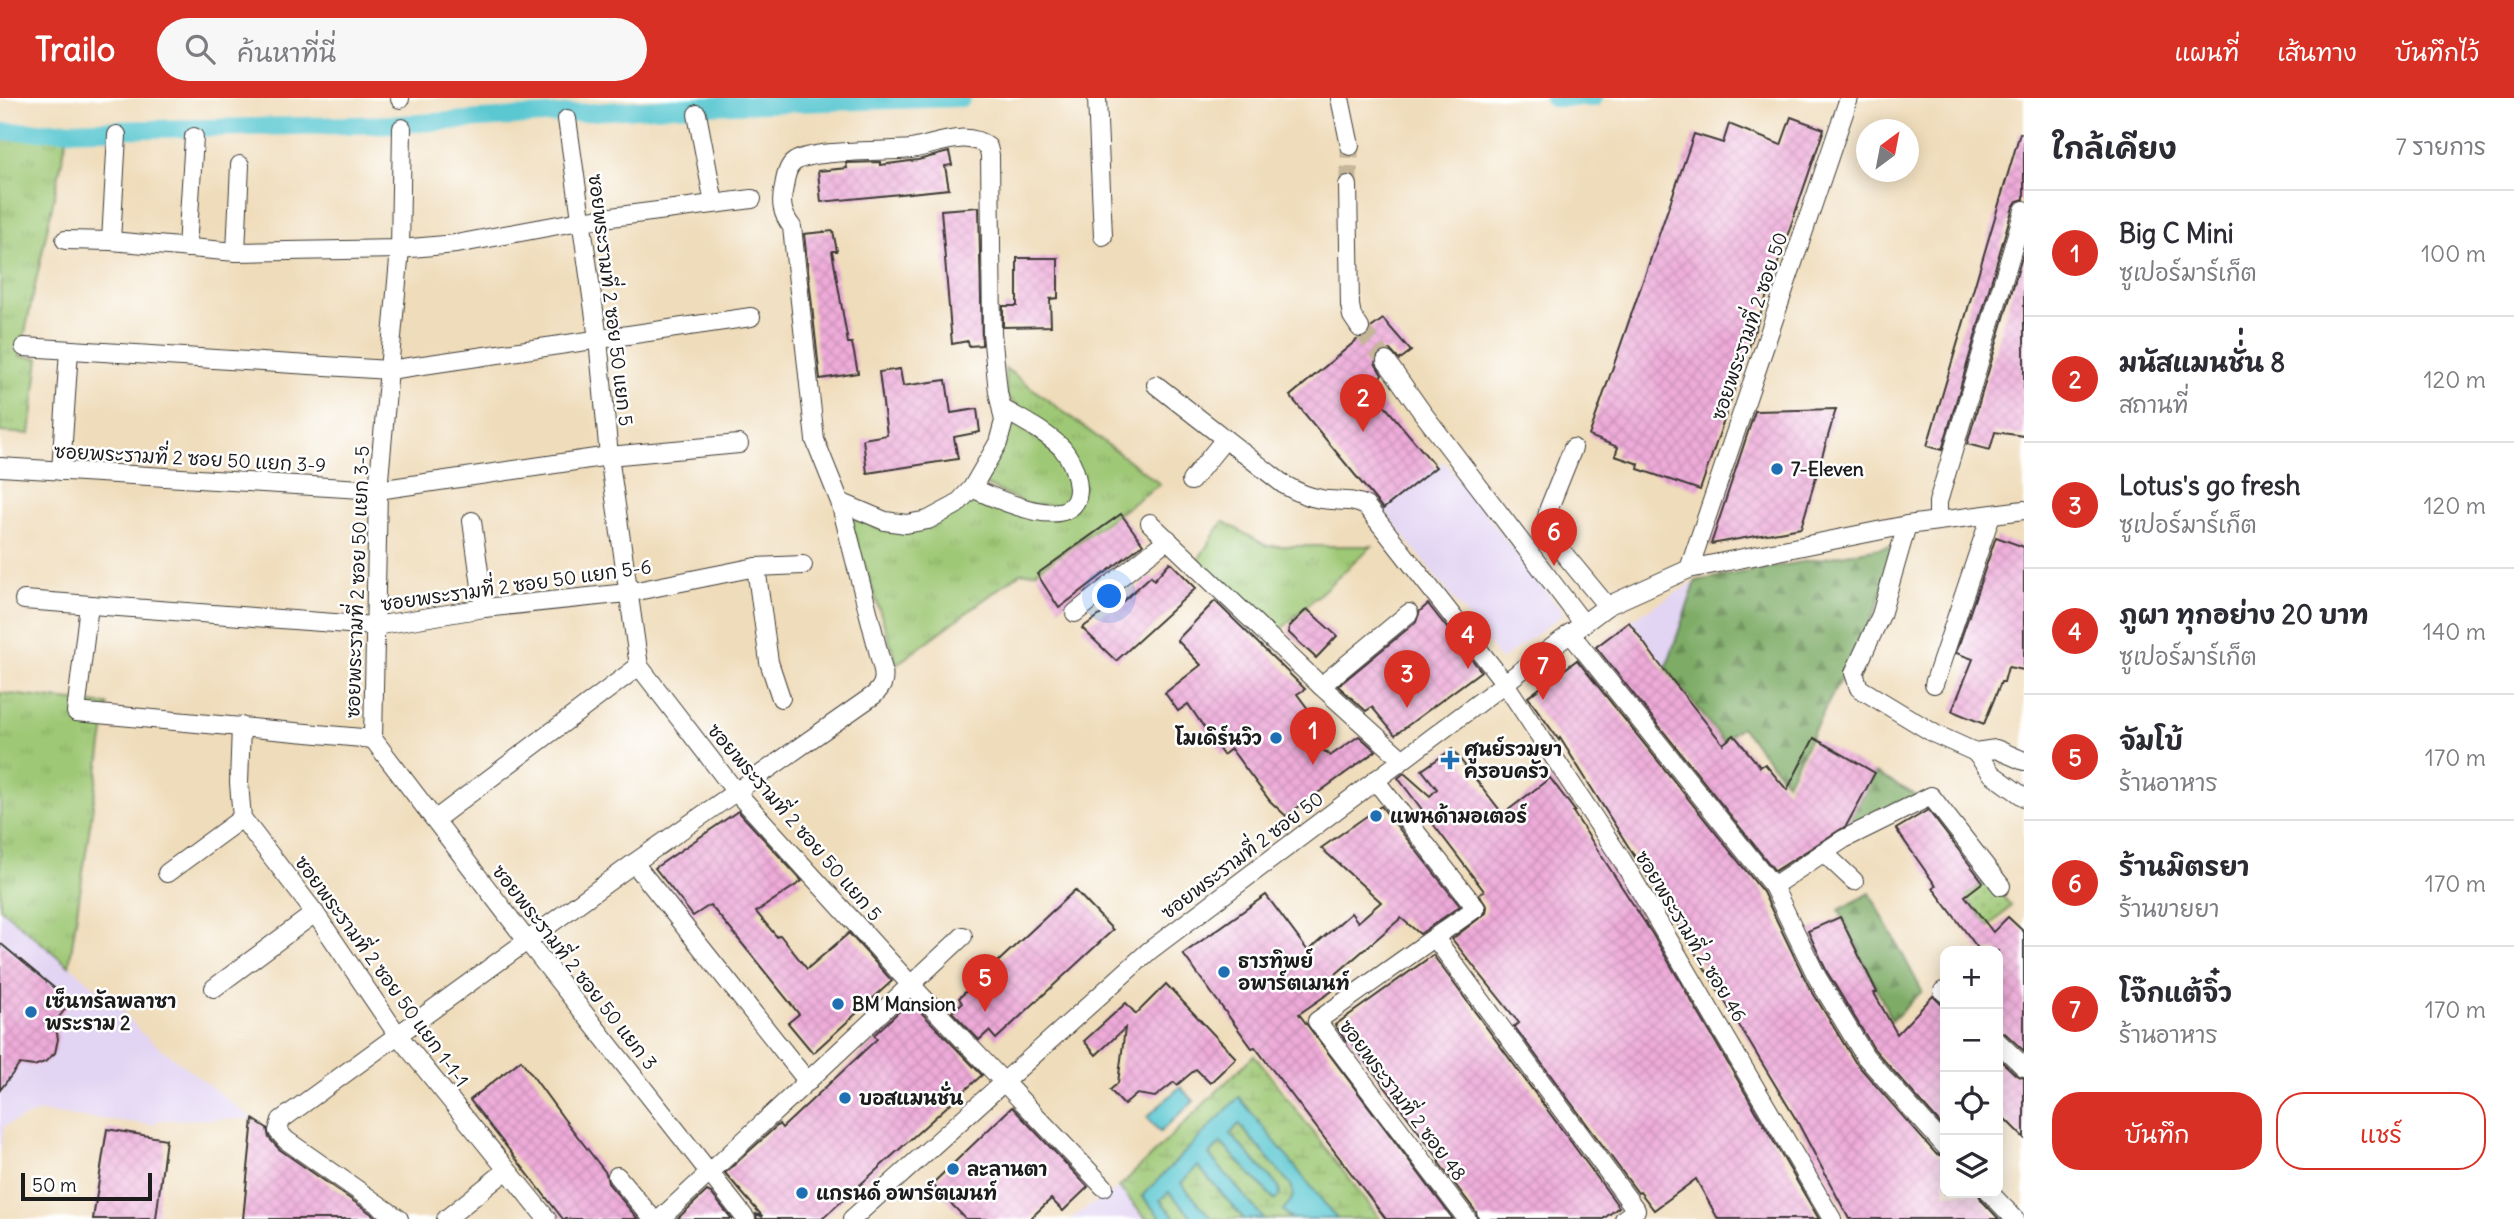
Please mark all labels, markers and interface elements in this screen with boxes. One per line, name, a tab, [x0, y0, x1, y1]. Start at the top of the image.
search box	[157, 18, 647, 81]
text: Trailo	[35, 28, 115, 70]
icon: search	[181, 30, 219, 68]
text: ค้นหาที่นี่	[237, 36, 336, 69]
text: แผนที่	[2174, 37, 2239, 67]
text: เส้นทาง	[2277, 37, 2357, 67]
text: บันทึกไว้	[2395, 37, 2479, 67]
north arrow	[1856, 119, 1919, 182]
text: ใกล้เคียง	[2052, 129, 2177, 167]
text: 7 รายการ	[2395, 132, 2486, 161]
street label: ซอยพระรามที่ 2 ซอย 50 แยก 5	[584, 172, 643, 427]
text: Big C Mini	[2119, 217, 2234, 250]
street label: ซอยพระรามที่ 2 ซอย 50	[1701, 227, 1792, 423]
text: 1	[2070, 239, 2080, 268]
text: 100 m	[2421, 239, 2486, 268]
text: ซูเปอร์มาร์เก็ต	[2119, 258, 2257, 287]
text: มนัสแมนชั่่น 8	[2119, 346, 2285, 379]
text: 2	[2069, 365, 2081, 394]
text: 120 m	[2423, 365, 2486, 394]
pin: 2	[1340, 374, 1386, 432]
text: สถานที่	[2119, 390, 2188, 419]
street label: ซอยพระรามที่ 2 ซอย 50 แยก 3-9	[53, 434, 327, 477]
street label: ซอยพระรามที่ 2 ซอย 50 แยก 3-5	[335, 445, 374, 719]
place label: 7-Eleven	[1791, 457, 1864, 481]
marker: 7-Eleven	[1769, 461, 1785, 477]
text: Lotus's go fresh	[2119, 469, 2300, 502]
text: 3	[2068, 491, 2082, 520]
text: 120 m	[2423, 491, 2486, 520]
pin: 6	[1531, 508, 1577, 566]
text: ซูเปอร์มาร์เก็ต	[2119, 510, 2257, 539]
street label: ซอยพระรามที่ 2 ซอย 50 แยก 5-6	[378, 549, 653, 616]
your location	[1092, 579, 1126, 613]
text: ภูผา ทุกอย่าง 20 บาท	[2119, 598, 2369, 631]
pin: 4	[1445, 611, 1491, 669]
text: 4	[2068, 617, 2082, 646]
text: 140 m	[2423, 617, 2486, 646]
pin: 7	[1520, 642, 1566, 700]
text: ซูเปอร์มาร์เก็ต	[2119, 642, 2257, 671]
pin: 3	[1384, 650, 1430, 708]
pin: 1	[1290, 707, 1336, 765]
street label: ซอยพระรามที่ 2 ซอย 50 แยก 5	[703, 715, 891, 926]
text: จัมโบ้	[2119, 724, 2183, 757]
place label: โมเดิร์นวิว	[1174, 725, 1262, 750]
marker: โมเดิร์นวิว	[1268, 730, 1284, 746]
place label: ศูนย์รวมยา ครอบครัว	[1464, 736, 1562, 783]
text: 5	[2068, 743, 2082, 772]
text: 170 m	[2425, 743, 2486, 772]
marker: ศูนย์รวมยา ครอบครัว	[1442, 752, 1458, 768]
text: ร้านอาหาร	[2119, 768, 2218, 797]
street label: ซอยพระรามที่ 2 ซอย 50	[1153, 782, 1328, 924]
place label: แพนด้ามอเตอร์	[1390, 803, 1527, 828]
marker: แพนด้ามอเตอร์	[1368, 808, 1384, 824]
street label: ซอยพระรามที่ 2 ซอย 46	[1630, 843, 1756, 1026]
street label: ซอยพระรามที่ 2 ซอย 50 แยก 1-1-1	[290, 848, 478, 1091]
text: ร้านมิตรยา	[2119, 850, 2249, 883]
street label: ซอยพระรามที่ 2 ซอย 50 แยก 3	[487, 857, 667, 1074]
text: 6	[2068, 869, 2082, 898]
text: 170 m	[2425, 869, 2486, 898]
text: ร้านขายยา	[2119, 894, 2219, 923]
map controls	[1940, 946, 2003, 1198]
button: +	[1940, 946, 2003, 1009]
place label: ธารทิพย์ อพาร์ตเมนท์	[1238, 948, 1350, 995]
pin: 5	[962, 954, 1008, 1012]
marker: ธารทิพย์ อพาร์ตเมนท์	[1216, 964, 1232, 980]
text: โจ๊กแต้จิ๋ว	[2119, 976, 2232, 1009]
place label: เซ็นทรัลพลาซา พระราม 2	[45, 987, 176, 1035]
place label: BM Mansion	[852, 992, 956, 1016]
text: 7	[2069, 995, 2081, 1024]
text: 170 m	[2425, 995, 2486, 1024]
marker: BM Mansion	[830, 996, 846, 1012]
marker: เซ็นทรัลพลาซา พระราม 2	[23, 1004, 39, 1020]
button: −	[1940, 1009, 2003, 1072]
street label: ซอยพระรามที่ 2 ซอย 48	[1335, 1012, 1475, 1185]
text: ร้านอาหาร	[2119, 1020, 2218, 1049]
button: locate	[1940, 1072, 2003, 1135]
place label: บอสแมนชั่น	[859, 1081, 964, 1110]
marker: บอสแมนชั่น	[837, 1090, 853, 1106]
button: บันทึก	[2052, 1092, 2262, 1170]
button: แชร์	[2276, 1092, 2486, 1170]
button: layers	[1940, 1135, 2003, 1198]
place label: ละลานตา	[967, 1157, 1047, 1181]
marker: ละลานตา	[945, 1161, 961, 1177]
scale bar	[21, 1170, 152, 1202]
text: 50 m	[32, 1173, 77, 1197]
place label: แกรนด์ อพาร์ตเมนท์	[816, 1180, 997, 1205]
marker: แกรนด์ อพาร์ตเมนท์	[794, 1185, 810, 1201]

